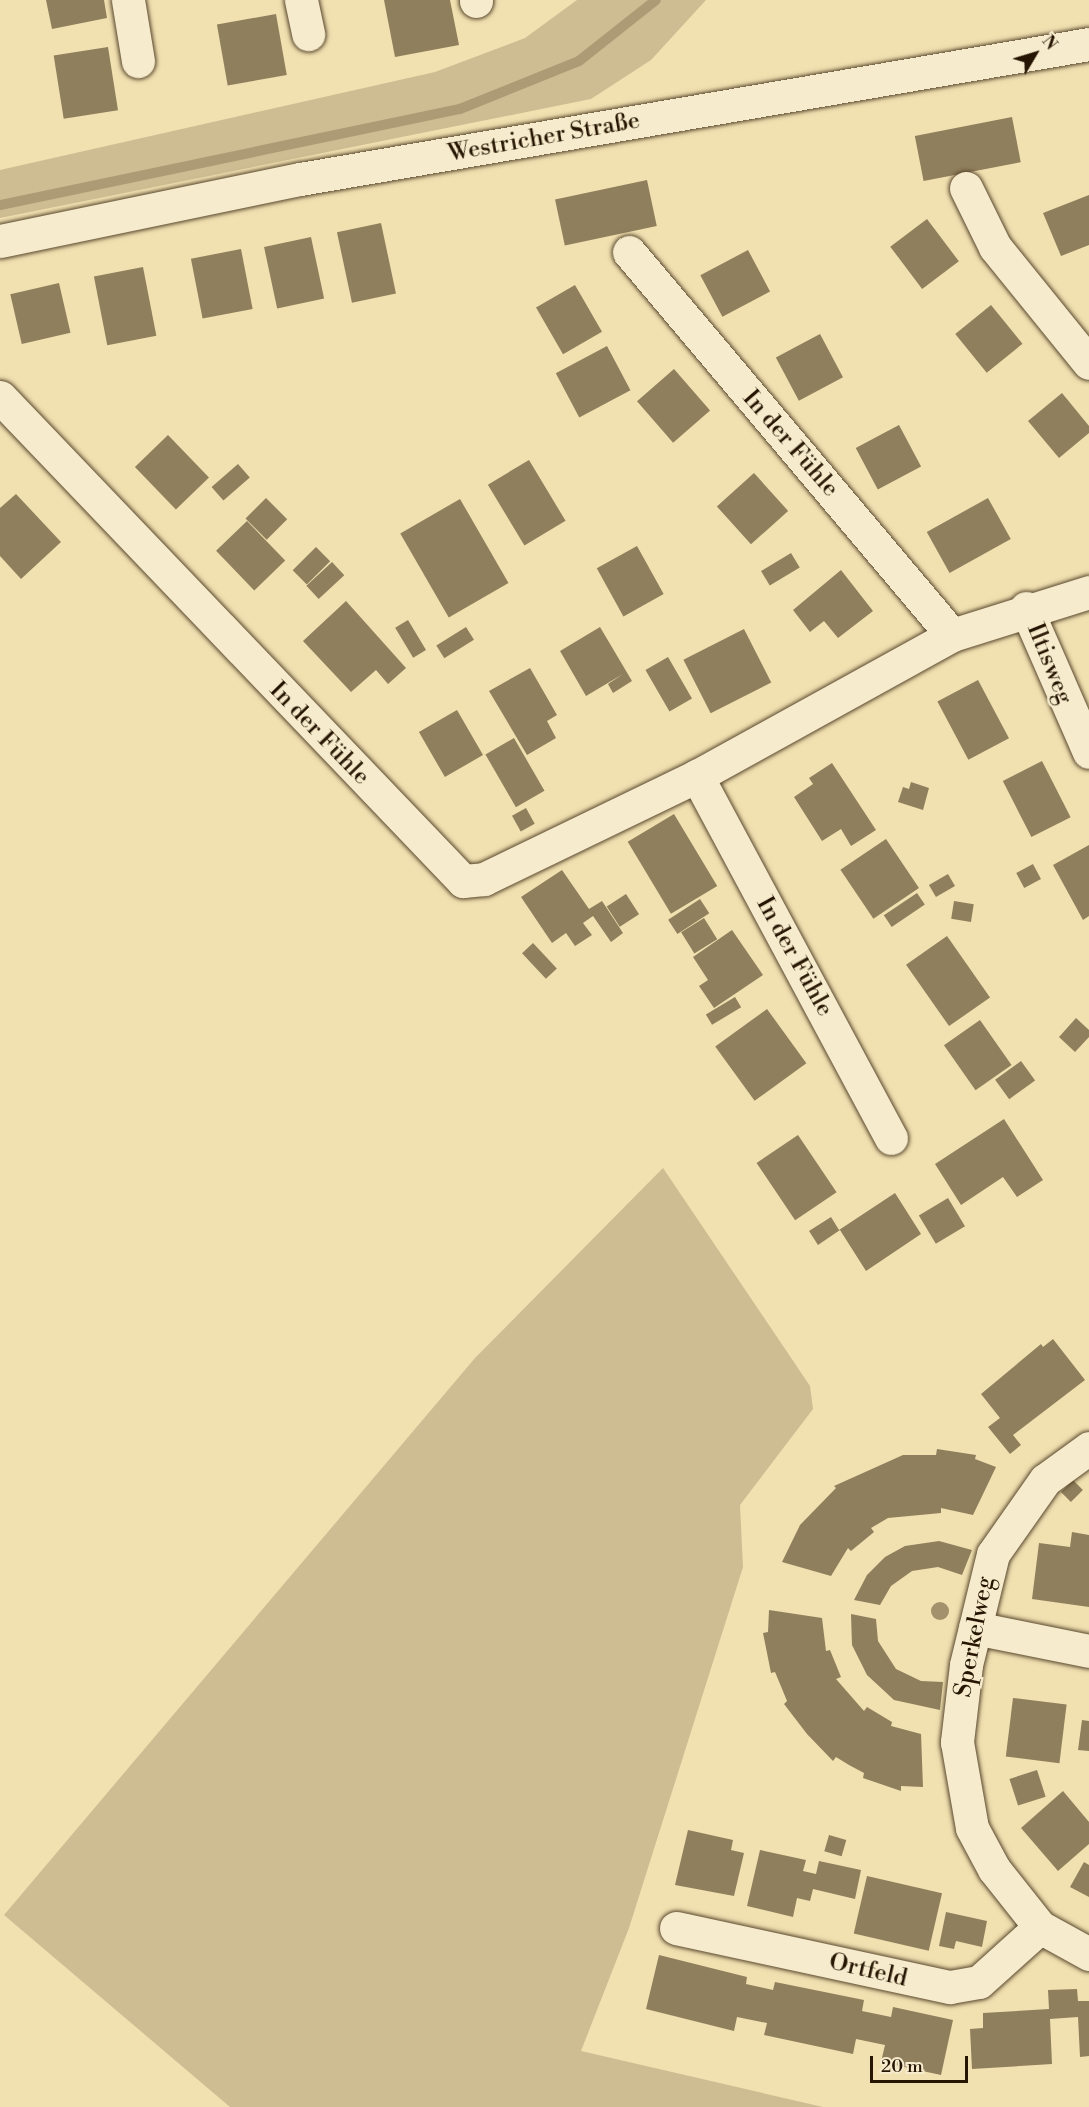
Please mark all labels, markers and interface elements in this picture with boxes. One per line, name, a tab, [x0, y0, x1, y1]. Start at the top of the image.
north arrow	[1005, 24, 1065, 84]
text: N	[1037, 32, 1061, 54]
street label: Westricher Straße	[446, 107, 642, 169]
street label: In der Fühle	[736, 385, 844, 503]
street label: Iltisweg	[1020, 619, 1078, 709]
street label: In der Fühle	[263, 676, 375, 792]
street label: In der Fühle	[749, 892, 839, 1022]
street label: Sperkelweg	[949, 1574, 1001, 1700]
street label: Ortfeld	[826, 1948, 910, 1994]
scale bar	[873, 2044, 970, 2082]
text: 20 m	[881, 2055, 923, 2078]

